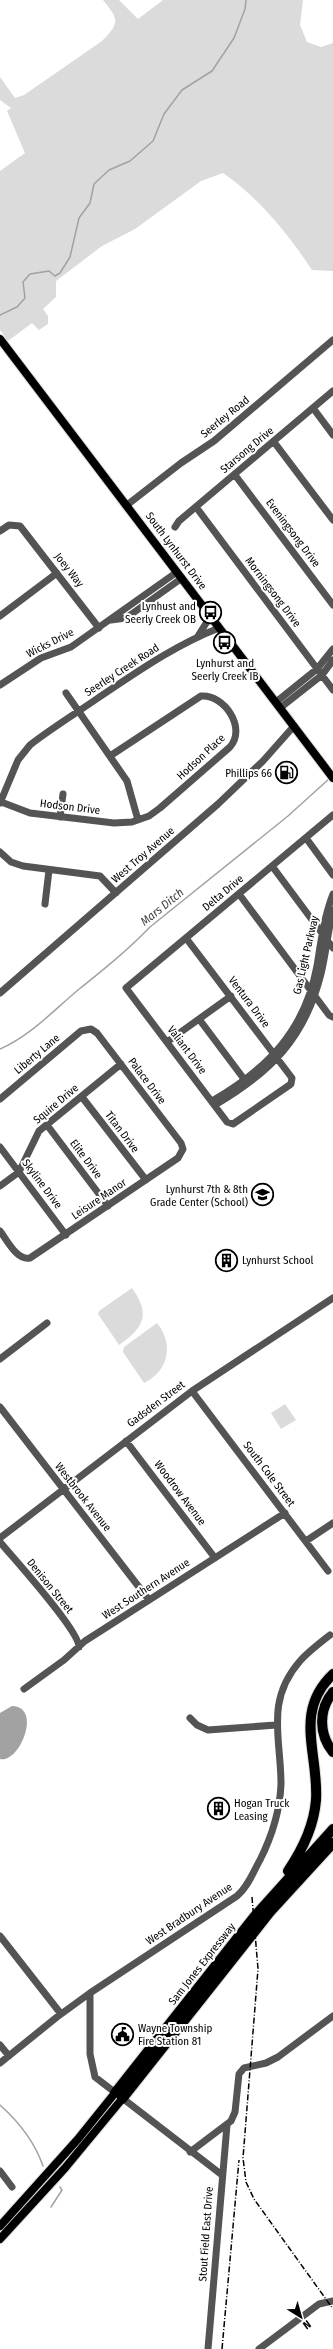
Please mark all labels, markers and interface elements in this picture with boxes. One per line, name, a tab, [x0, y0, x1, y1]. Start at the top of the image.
street label: Seerley Road	[198, 393, 252, 441]
street label: Starsong Drive	[218, 424, 276, 476]
street label: Eveningsong Drive	[263, 496, 323, 570]
street label: South Lynhurst Drive	[143, 510, 209, 592]
street label: Joey Way	[52, 550, 86, 590]
street label: Morningsong Drive	[242, 554, 304, 630]
bus stop icon: Lynhust and Seerly Creek OB	[198, 599, 224, 625]
place label: Lynhust and Seerly Creek OB	[125, 600, 196, 626]
street label: Wicks Drive	[24, 626, 76, 660]
bus stop icon: Lynhurst and Seerly Creek IB	[212, 630, 238, 656]
street label: Seerley Creek Road	[82, 641, 162, 699]
place label: Lynhurst and Seerly Creek IB	[192, 657, 258, 683]
street label: Hodson Place	[174, 731, 228, 783]
fuel station icon: Phillips 66	[274, 760, 300, 786]
place label: Phillips 66	[225, 767, 273, 780]
street label: Hodson Drive	[39, 797, 101, 817]
street label: West Troy Avenue	[109, 824, 177, 886]
street label: Delta Drive	[200, 872, 246, 914]
water label: Mars Ditch	[138, 885, 186, 929]
street label: Gas Light Parkway	[291, 914, 321, 996]
street label: Ventura Drive	[226, 974, 272, 1030]
street label: Valiant Drive	[165, 1023, 209, 1077]
street label: Liberty Lane	[12, 1031, 62, 1077]
street label: Palace Drive	[125, 1055, 169, 1107]
street label: Squire Drive	[31, 1081, 81, 1127]
street label: Titan Drive	[102, 1109, 142, 1155]
street label: Elite Drive	[67, 1137, 105, 1181]
street label: Skyline Drive	[19, 1157, 65, 1211]
street label: Leisure Manor	[69, 1176, 129, 1222]
school or university icon: Lynhurst 7th & 8th Grade Center (School)	[250, 1182, 276, 1208]
place label: Lynhurst 7th & 8th Grade Center (School)	[150, 1183, 248, 1209]
building icon: Lynhurst School	[214, 1247, 240, 1273]
place label: Lynhurst School	[242, 1254, 314, 1267]
street label: Gadsden Street	[125, 1378, 188, 1430]
street label: South Cole Street	[240, 1439, 298, 1509]
street label: Woodrow Avenue	[151, 1458, 209, 1528]
street label: Westbrook Avenue	[52, 1460, 114, 1534]
street label: Denison Street	[24, 1556, 76, 1616]
street label: West Southern Avenue	[100, 1556, 192, 1622]
building icon: Hogan Truck Leasing	[206, 1796, 232, 1822]
place label: Hogan Truck Leasing	[234, 1797, 290, 1823]
street label: West Bradbury Avenue	[143, 1880, 235, 1948]
street label: Sam Jones Expressway	[166, 1920, 238, 2008]
public building icon: Wayne Township Fire Station 81	[109, 2021, 135, 2047]
place label: Wayne Township Fire Station 81	[138, 2022, 212, 2048]
street label: Stout Field East Drive	[196, 2186, 216, 2282]
north arrow	[281, 2297, 321, 2337]
text: N	[300, 2317, 313, 2332]

